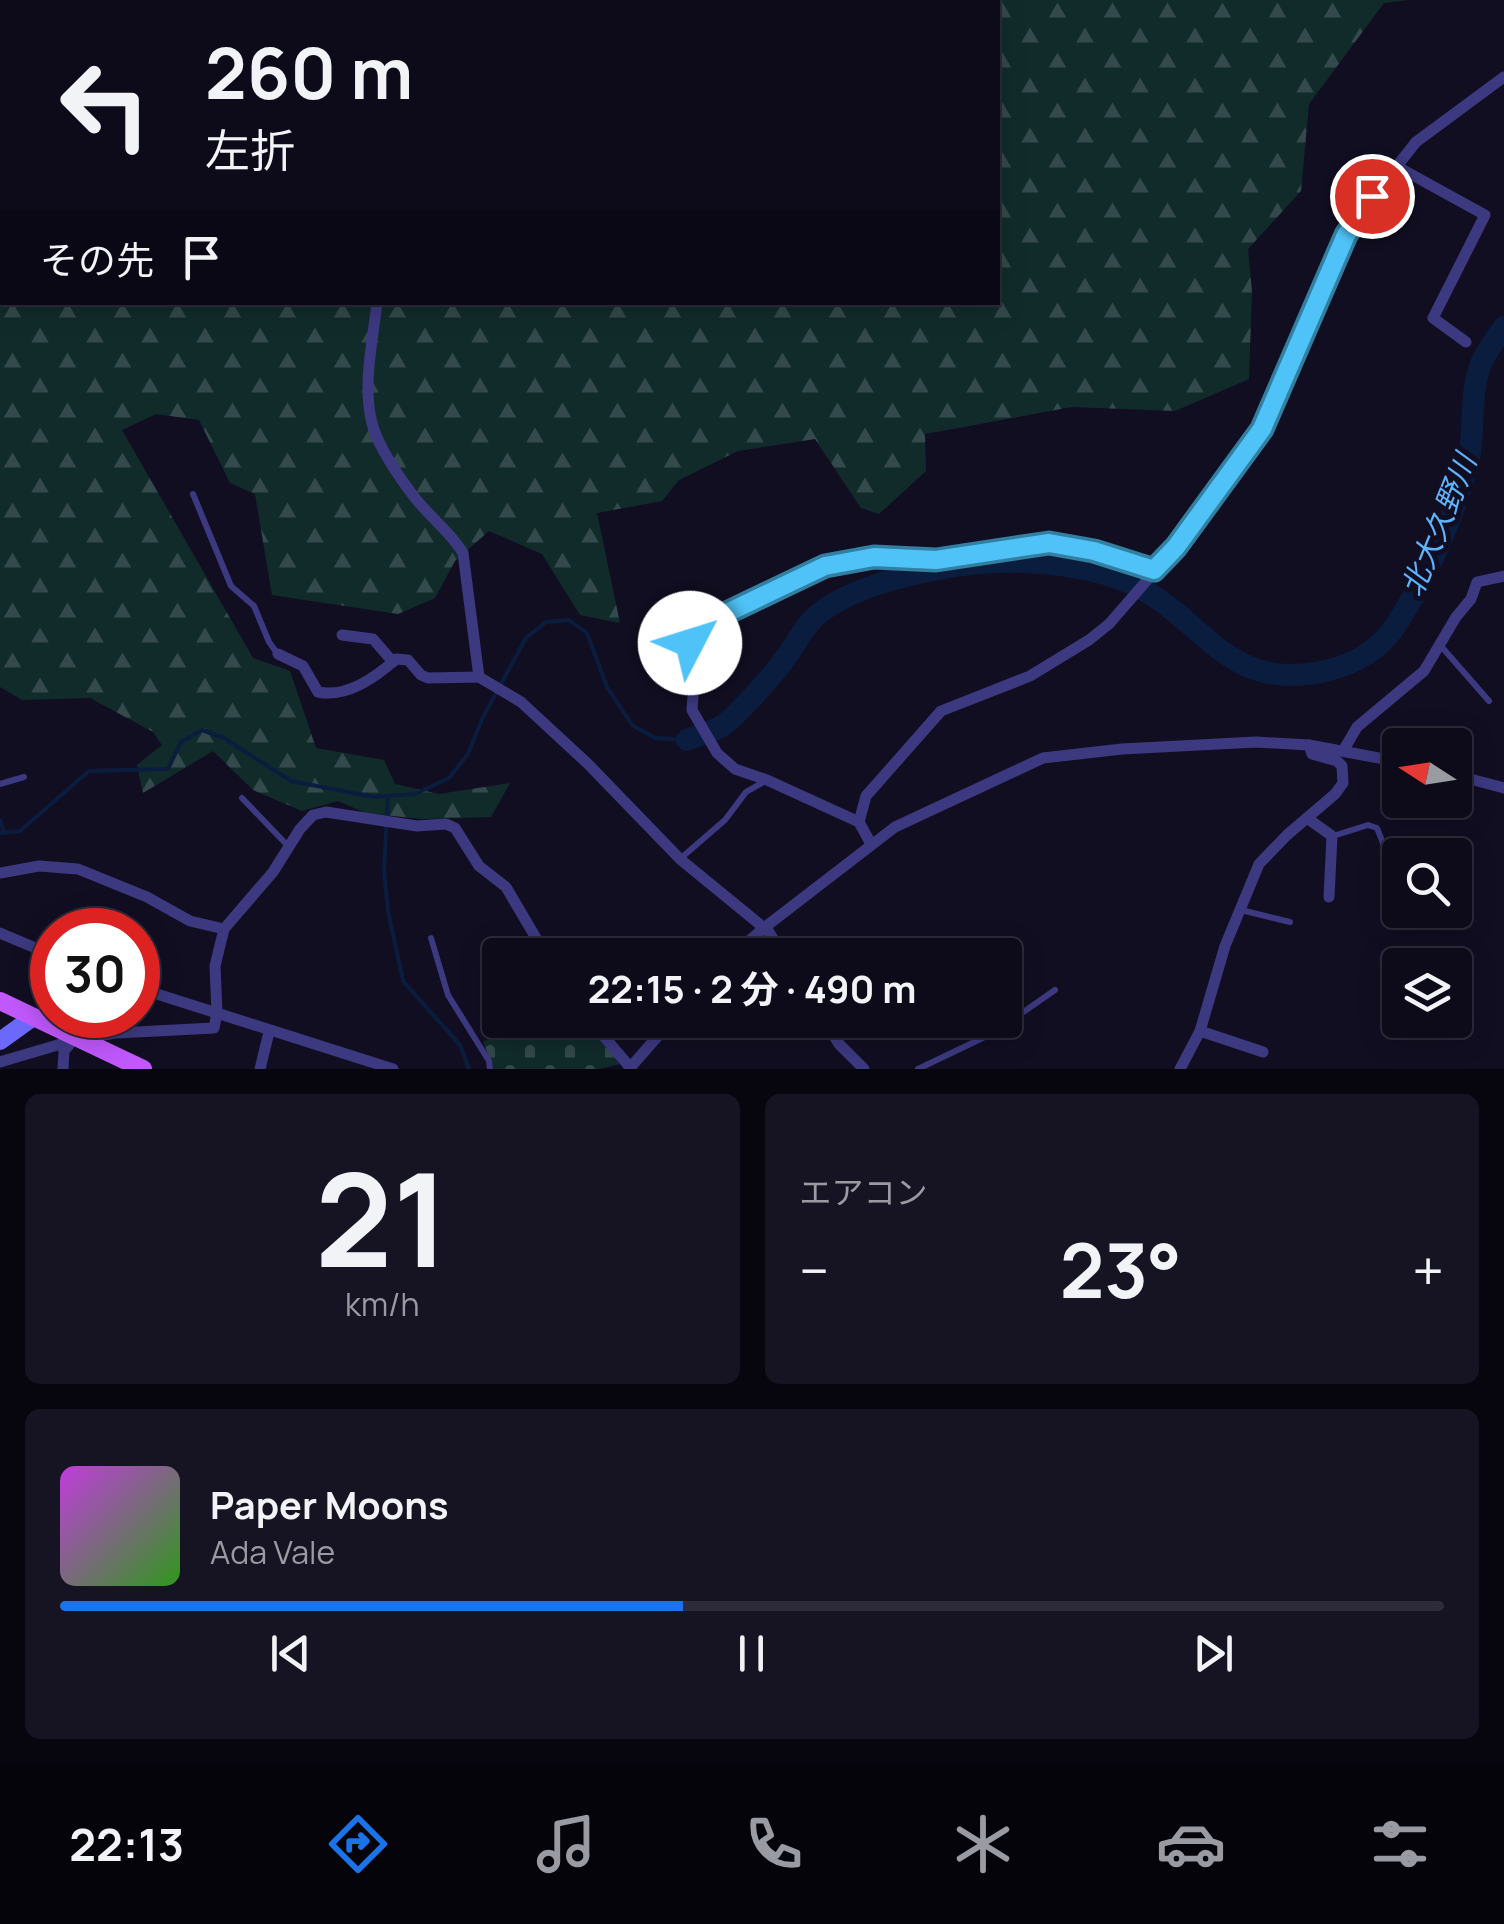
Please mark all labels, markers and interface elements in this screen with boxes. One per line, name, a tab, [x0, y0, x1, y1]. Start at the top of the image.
text: 260 m	[205, 24, 413, 120]
icon: left	[40, 40, 170, 170]
text: 左折	[205, 119, 295, 181]
pin	[1330, 154, 1415, 239]
icon: arrive	[1345, 169, 1400, 224]
icon: arrive	[174, 230, 229, 285]
text: その先	[40, 233, 154, 285]
water label: 北大久野川	[1391, 445, 1486, 602]
position arrow	[638, 591, 742, 695]
north arrow	[1382, 728, 1472, 818]
map controls	[1382, 728, 1472, 1038]
button: search	[1382, 838, 1472, 928]
speed limit sign: 30	[30, 908, 160, 1038]
button: layers	[1382, 948, 1472, 1038]
text: 22:15 · 2 分 · 490 m	[588, 962, 916, 1014]
text: 21	[315, 1128, 449, 1306]
text: エアコン	[800, 1170, 928, 1214]
text: 23°	[1060, 1218, 1182, 1321]
text: −	[800, 1232, 829, 1308]
text: +	[1412, 1232, 1444, 1308]
text: km/h	[345, 1282, 419, 1326]
text: Paper Moons	[210, 1478, 449, 1530]
text: Ada Vale	[210, 1530, 335, 1574]
icon: previous	[263, 1626, 318, 1681]
icon: pause	[724, 1626, 779, 1681]
icon: next	[1186, 1626, 1241, 1681]
icon: directions	[323, 1809, 393, 1879]
icon: music	[531, 1809, 601, 1879]
icon: phone	[739, 1809, 809, 1879]
icon: climate	[948, 1809, 1018, 1879]
icon: car	[1156, 1809, 1226, 1879]
icon: filters	[1365, 1809, 1435, 1879]
text: 22:13	[69, 1813, 184, 1875]

